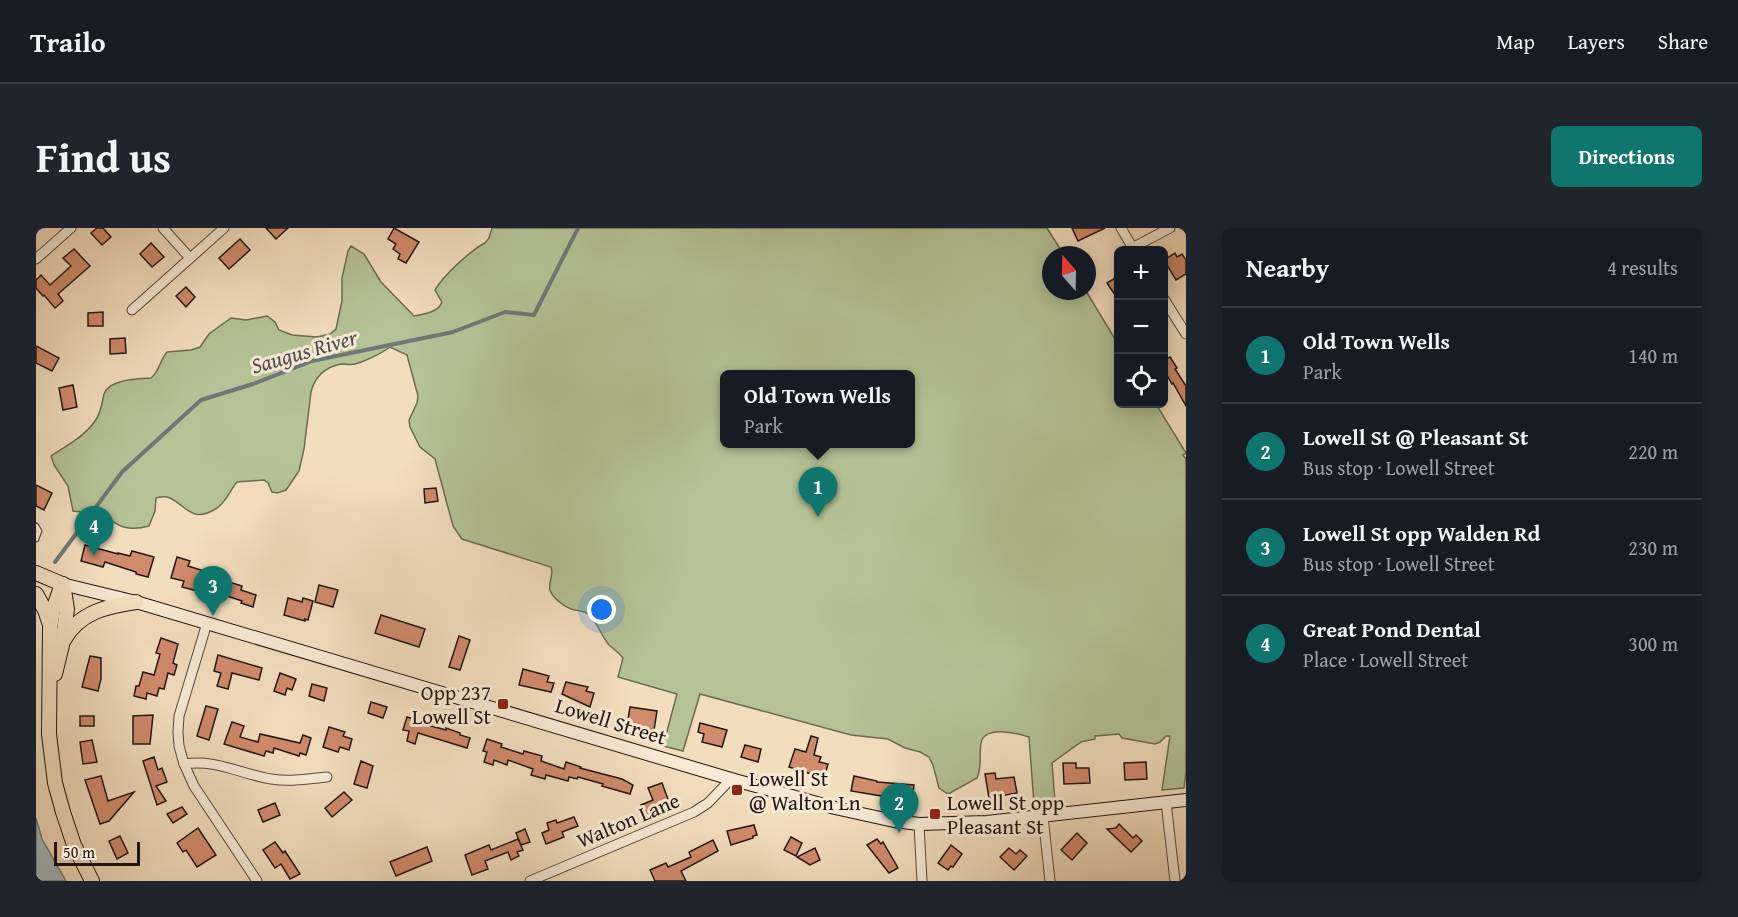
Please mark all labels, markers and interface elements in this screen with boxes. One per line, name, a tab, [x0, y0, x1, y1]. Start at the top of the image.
text: Trailo	[30, 21, 106, 62]
text: Map	[1496, 26, 1535, 57]
text: Layers	[1568, 26, 1625, 57]
text: Share	[1658, 26, 1708, 57]
text: Find us	[36, 126, 171, 187]
button: Directions	[1551, 126, 1702, 187]
north arrow	[1042, 246, 1096, 300]
map controls	[1114, 246, 1168, 408]
button: +	[1114, 246, 1168, 300]
text: Nearby	[1246, 248, 1329, 287]
text: 4 results	[1607, 253, 1678, 282]
button: −	[1114, 300, 1168, 354]
water label: Saugus River	[247, 320, 362, 381]
text: Old Town Wells	[1303, 325, 1450, 357]
text: 1	[1260, 341, 1271, 370]
text: 140 m	[1628, 341, 1678, 370]
button: locate	[1114, 354, 1168, 408]
text: Park	[1303, 357, 1342, 386]
popup	[720, 370, 915, 448]
text: Old Town Wells	[744, 379, 891, 411]
text: Park	[744, 411, 783, 440]
text: Lowell St @ Pleasant St	[1303, 421, 1528, 453]
text: 2	[1260, 437, 1271, 466]
text: 220 m	[1628, 437, 1678, 466]
text: Bus stop · Lowell Street	[1303, 453, 1495, 482]
pin: 1	[798, 468, 838, 517]
pin: 4	[74, 506, 114, 556]
text: Lowell St opp Walden Rd	[1303, 517, 1540, 549]
text: 3	[1260, 533, 1271, 562]
text: 230 m	[1628, 533, 1678, 562]
text: Bus stop · Lowell Street	[1303, 549, 1495, 578]
pin: 3	[194, 566, 232, 616]
your location	[587, 595, 616, 624]
text: Great Pond Dental	[1303, 613, 1481, 645]
text: 4	[1260, 629, 1271, 658]
text: 300 m	[1628, 629, 1678, 658]
text: Place · Lowell Street	[1303, 645, 1468, 674]
place label: Opp 237 Lowell St	[412, 677, 492, 732]
street label: Lowell Street	[552, 689, 671, 753]
marker: Opp 237 Lowell St	[496, 697, 510, 711]
place label: Lowell St @ Walton Ln	[749, 763, 861, 818]
marker: Lowell St @ Walton Ln	[730, 783, 744, 797]
street label: Walton Lane	[572, 784, 684, 856]
pin: 2	[880, 784, 918, 833]
place label: Lowell St opp Pleasant St	[947, 787, 1064, 842]
marker: Lowell St opp Pleasant St	[928, 807, 942, 821]
scale bar	[54, 839, 140, 866]
text: 50 m	[63, 840, 95, 864]

